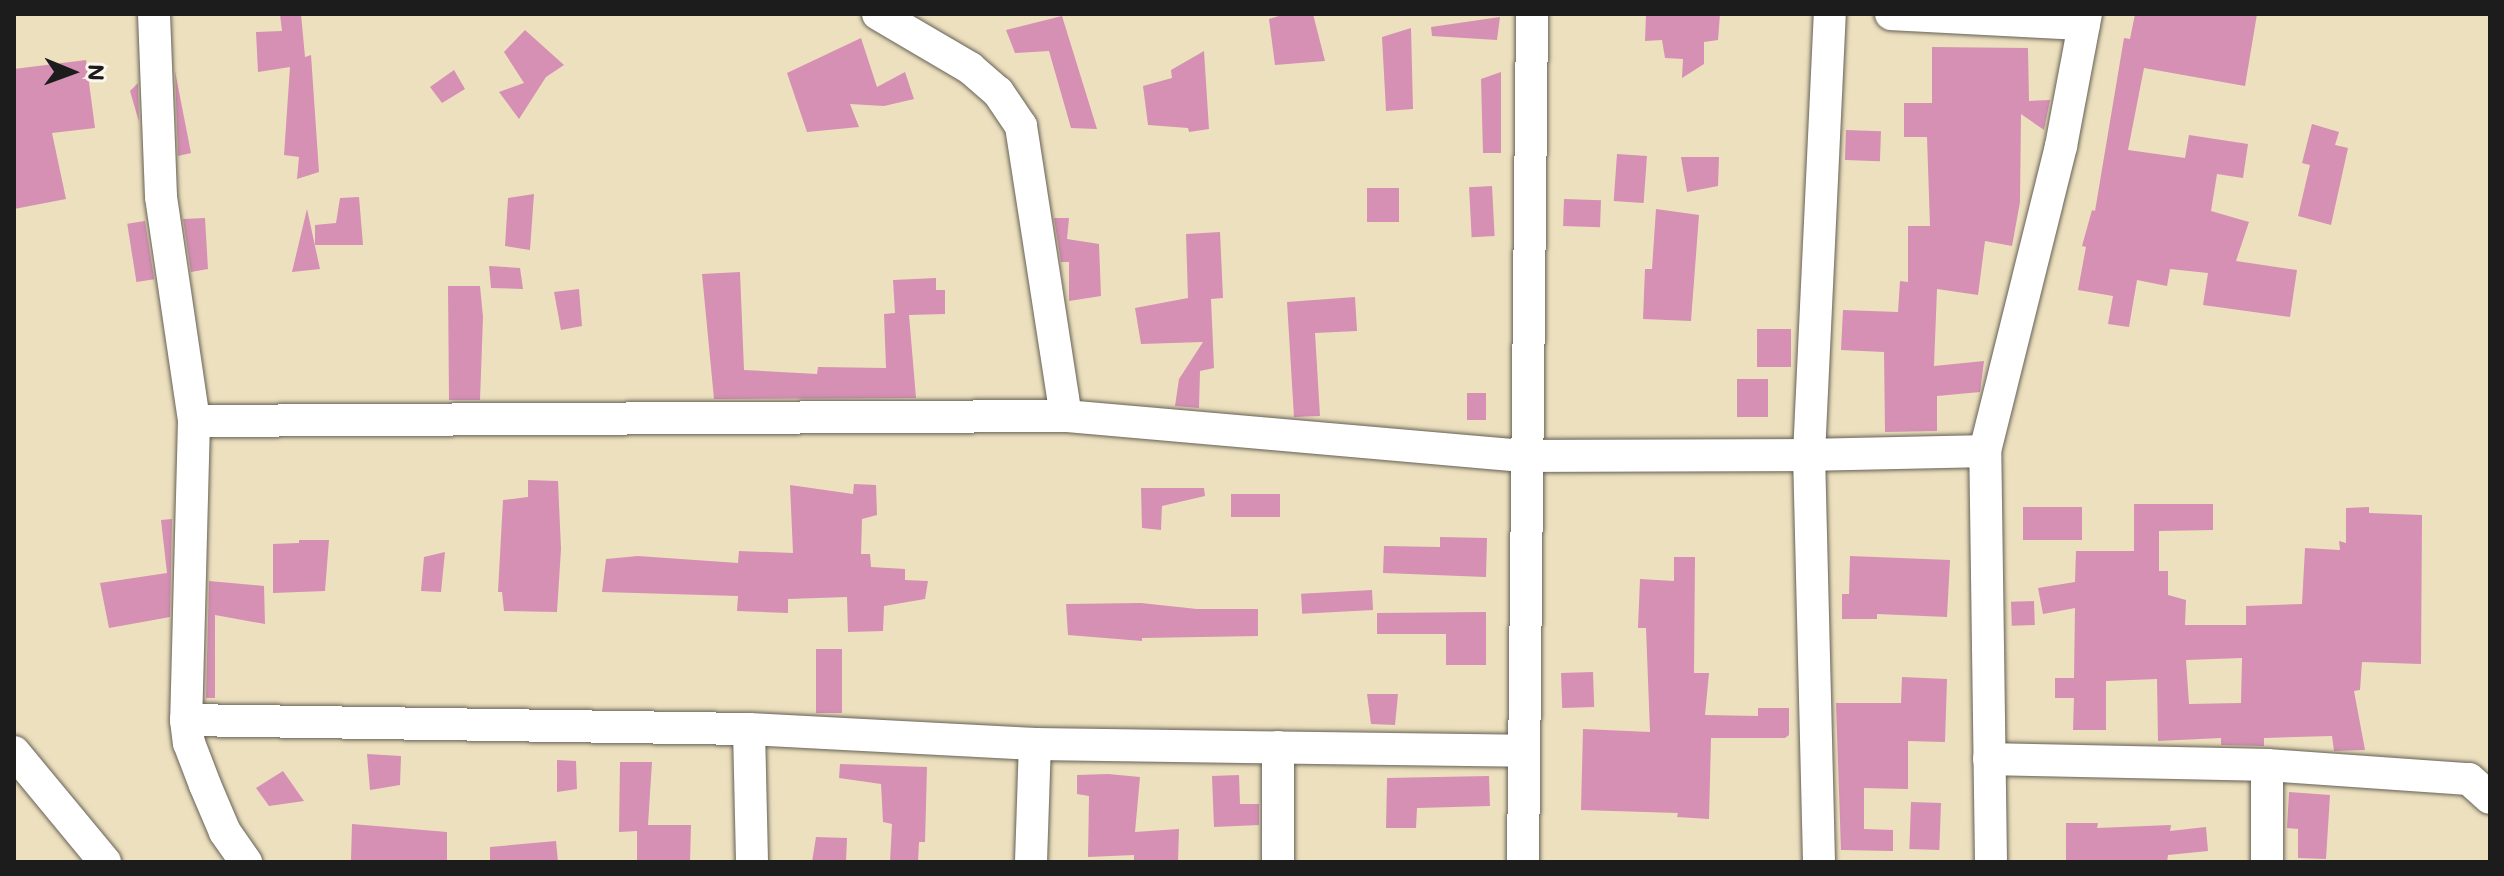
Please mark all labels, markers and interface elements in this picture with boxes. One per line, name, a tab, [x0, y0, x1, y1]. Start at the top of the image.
north arrow	[32, 32, 112, 112]
text: N	[82, 64, 111, 81]

